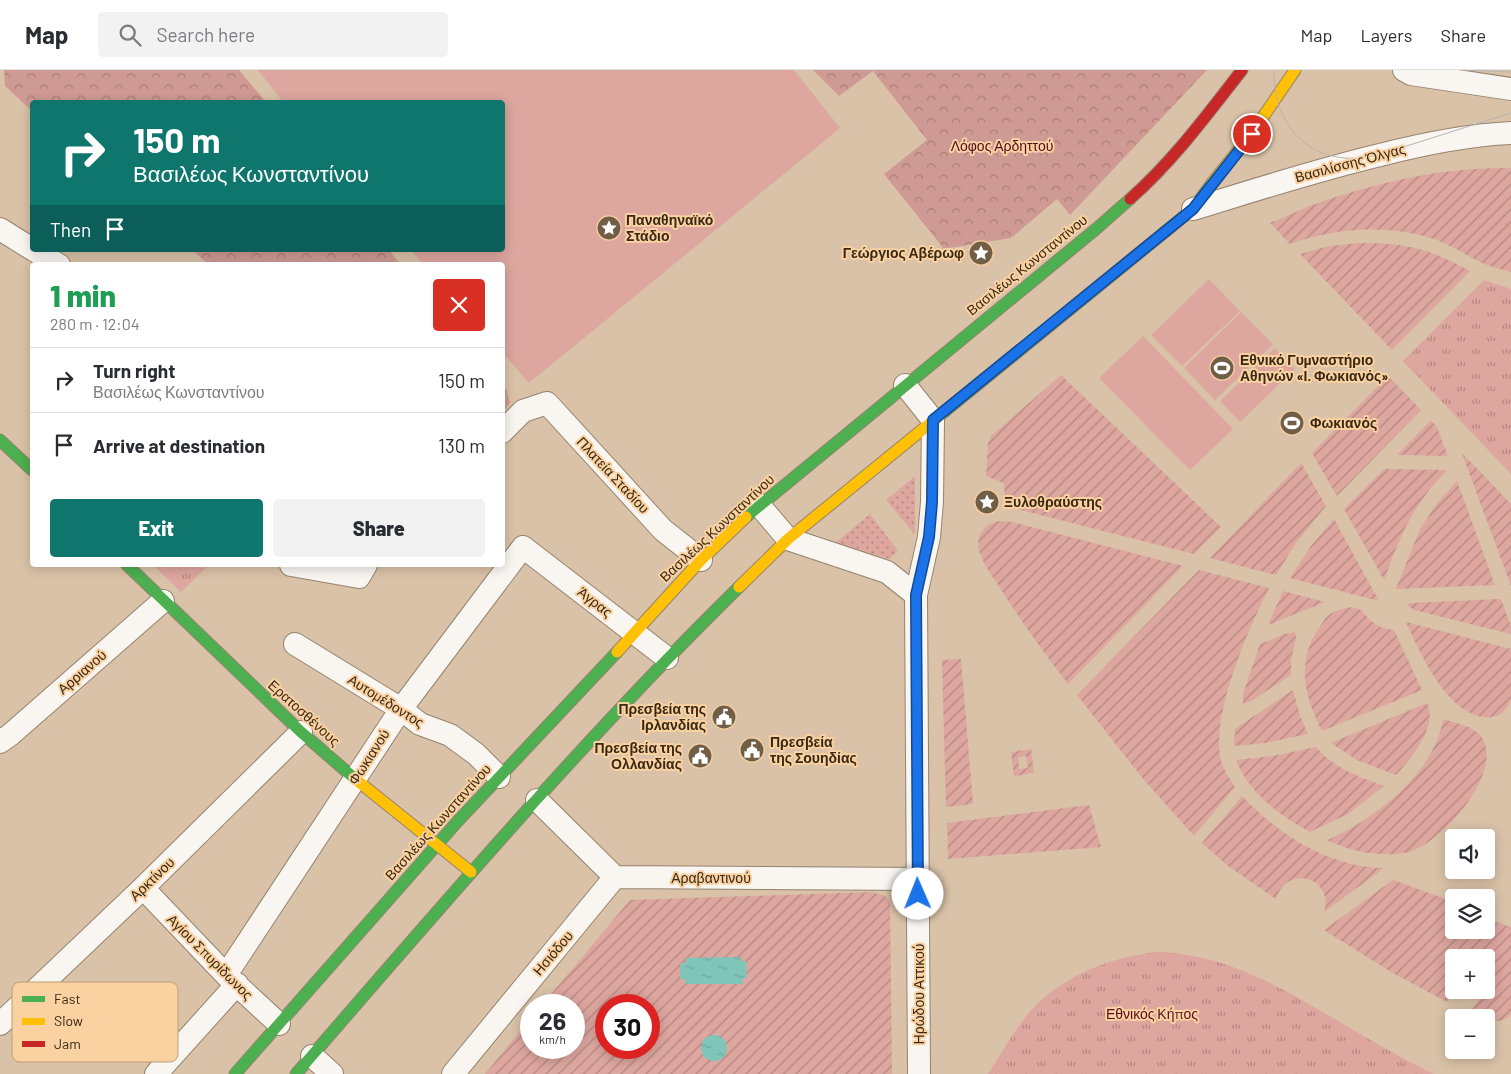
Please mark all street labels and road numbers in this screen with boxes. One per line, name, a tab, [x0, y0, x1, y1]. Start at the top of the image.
street label: Βασιλίσσης Όλγας	[1293, 140, 1407, 185]
street label: Βασιλέως Κωνσταντίνου	[963, 211, 1090, 318]
street label: Πλατεία Σταδίου	[574, 433, 653, 516]
street label: Βασιλέως Κωνσταντίνου	[656, 470, 777, 585]
street label: Άγρας	[575, 583, 616, 620]
street label: Αρριανού	[54, 646, 109, 697]
street label: Αυτομέδοντος	[345, 670, 428, 731]
street label: Ερατοσθένους	[265, 676, 344, 749]
street label: Φωκιανού	[344, 726, 393, 788]
street label: Βασιλέως Κωνσταντίνου	[381, 760, 494, 883]
street label: Αρκτίνου	[126, 853, 177, 904]
street label: Αραβαντινού	[671, 869, 751, 886]
street label: Αγίου Σπυρίδωνος	[164, 910, 257, 1003]
street label: Ησιόδου	[529, 927, 576, 978]
street label: Ηρώδου Αττικού	[910, 944, 927, 1044]

